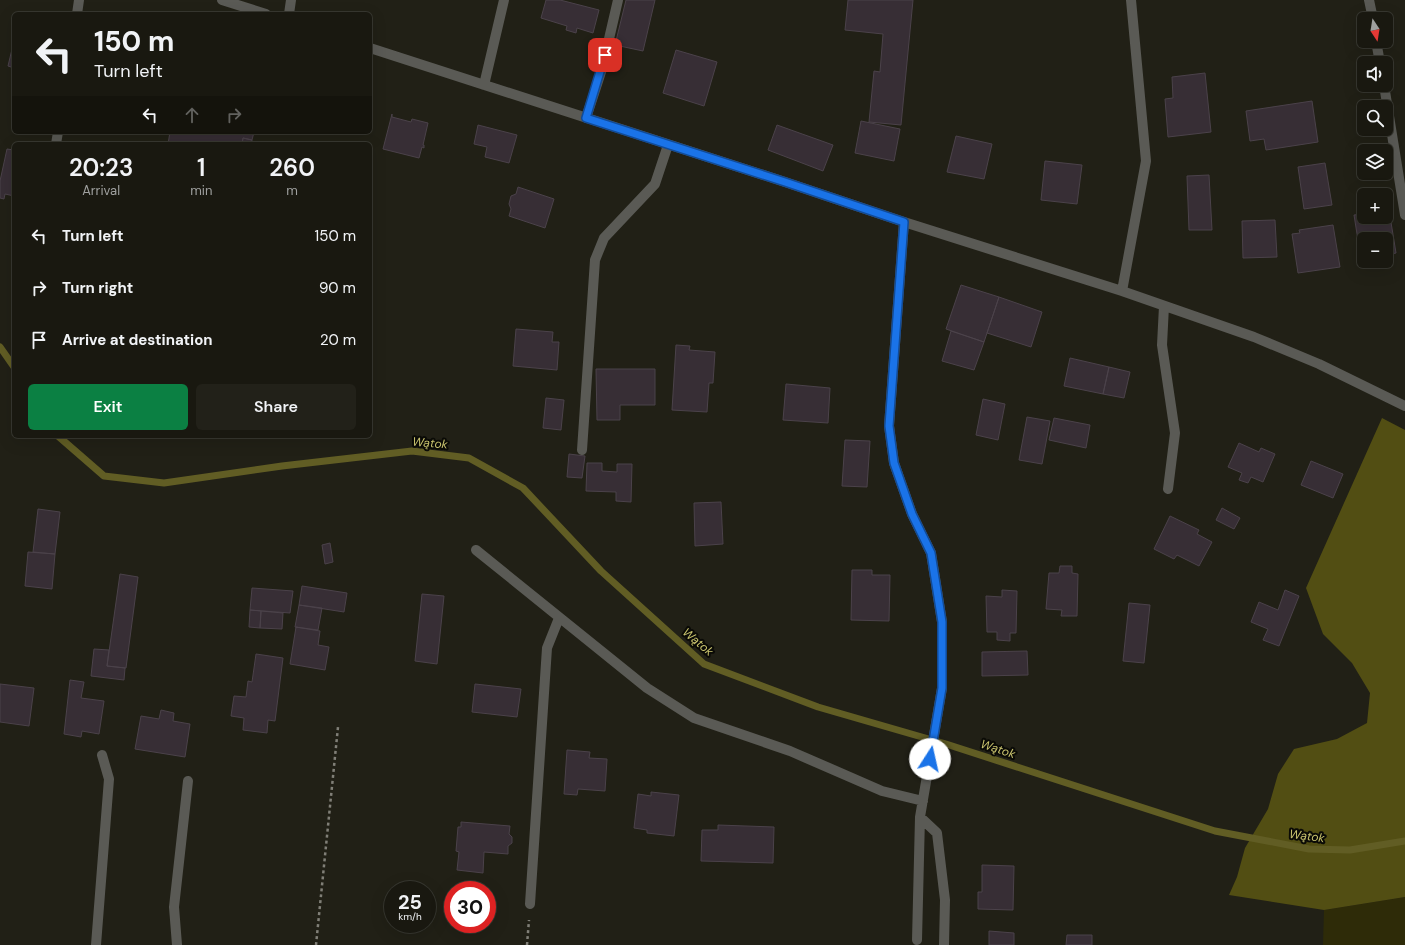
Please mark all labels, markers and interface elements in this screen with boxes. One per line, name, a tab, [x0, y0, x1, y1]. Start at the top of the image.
north arrow	[1357, 12, 1393, 48]
map controls	[1357, 12, 1393, 268]
text: 150 m	[94, 23, 174, 60]
icon: left	[28, 28, 80, 80]
pin	[588, 38, 622, 72]
icon: arrive	[594, 44, 616, 66]
button: sound	[1357, 56, 1393, 92]
text: Turn left	[94, 59, 163, 83]
button: search	[1357, 100, 1393, 136]
icon: left	[139, 104, 161, 126]
icon: ahead	[181, 104, 203, 126]
icon: right	[223, 104, 245, 126]
button: layers	[1357, 144, 1393, 180]
text: 20:23	[69, 152, 133, 183]
text: 1	[197, 152, 205, 183]
text: 260	[269, 152, 315, 183]
text: Arrival	[82, 182, 120, 199]
text: min	[190, 182, 212, 199]
text: m	[286, 182, 298, 199]
button: +	[1357, 188, 1393, 224]
icon: left	[28, 225, 50, 247]
text: Turn left	[62, 226, 123, 246]
text: 150 m	[315, 226, 356, 246]
button: −	[1357, 232, 1393, 268]
icon: right	[28, 277, 50, 299]
text: Turn right	[62, 278, 133, 298]
text: 90 m	[319, 278, 356, 298]
icon: arrive	[28, 329, 50, 351]
text: Arrive at destination	[62, 330, 213, 350]
text: 20 m	[320, 330, 356, 350]
button: Exit	[28, 384, 188, 430]
button: Share	[196, 384, 356, 430]
water label: Wątok	[412, 433, 449, 453]
water label: Wątok	[679, 624, 717, 660]
water label: Wątok	[979, 736, 1018, 762]
position arrow	[909, 738, 951, 780]
water label: Wątok	[1288, 826, 1327, 846]
speed limit sign: 30	[444, 881, 496, 933]
text: 25	[398, 889, 422, 915]
text: km/h	[398, 910, 422, 923]

